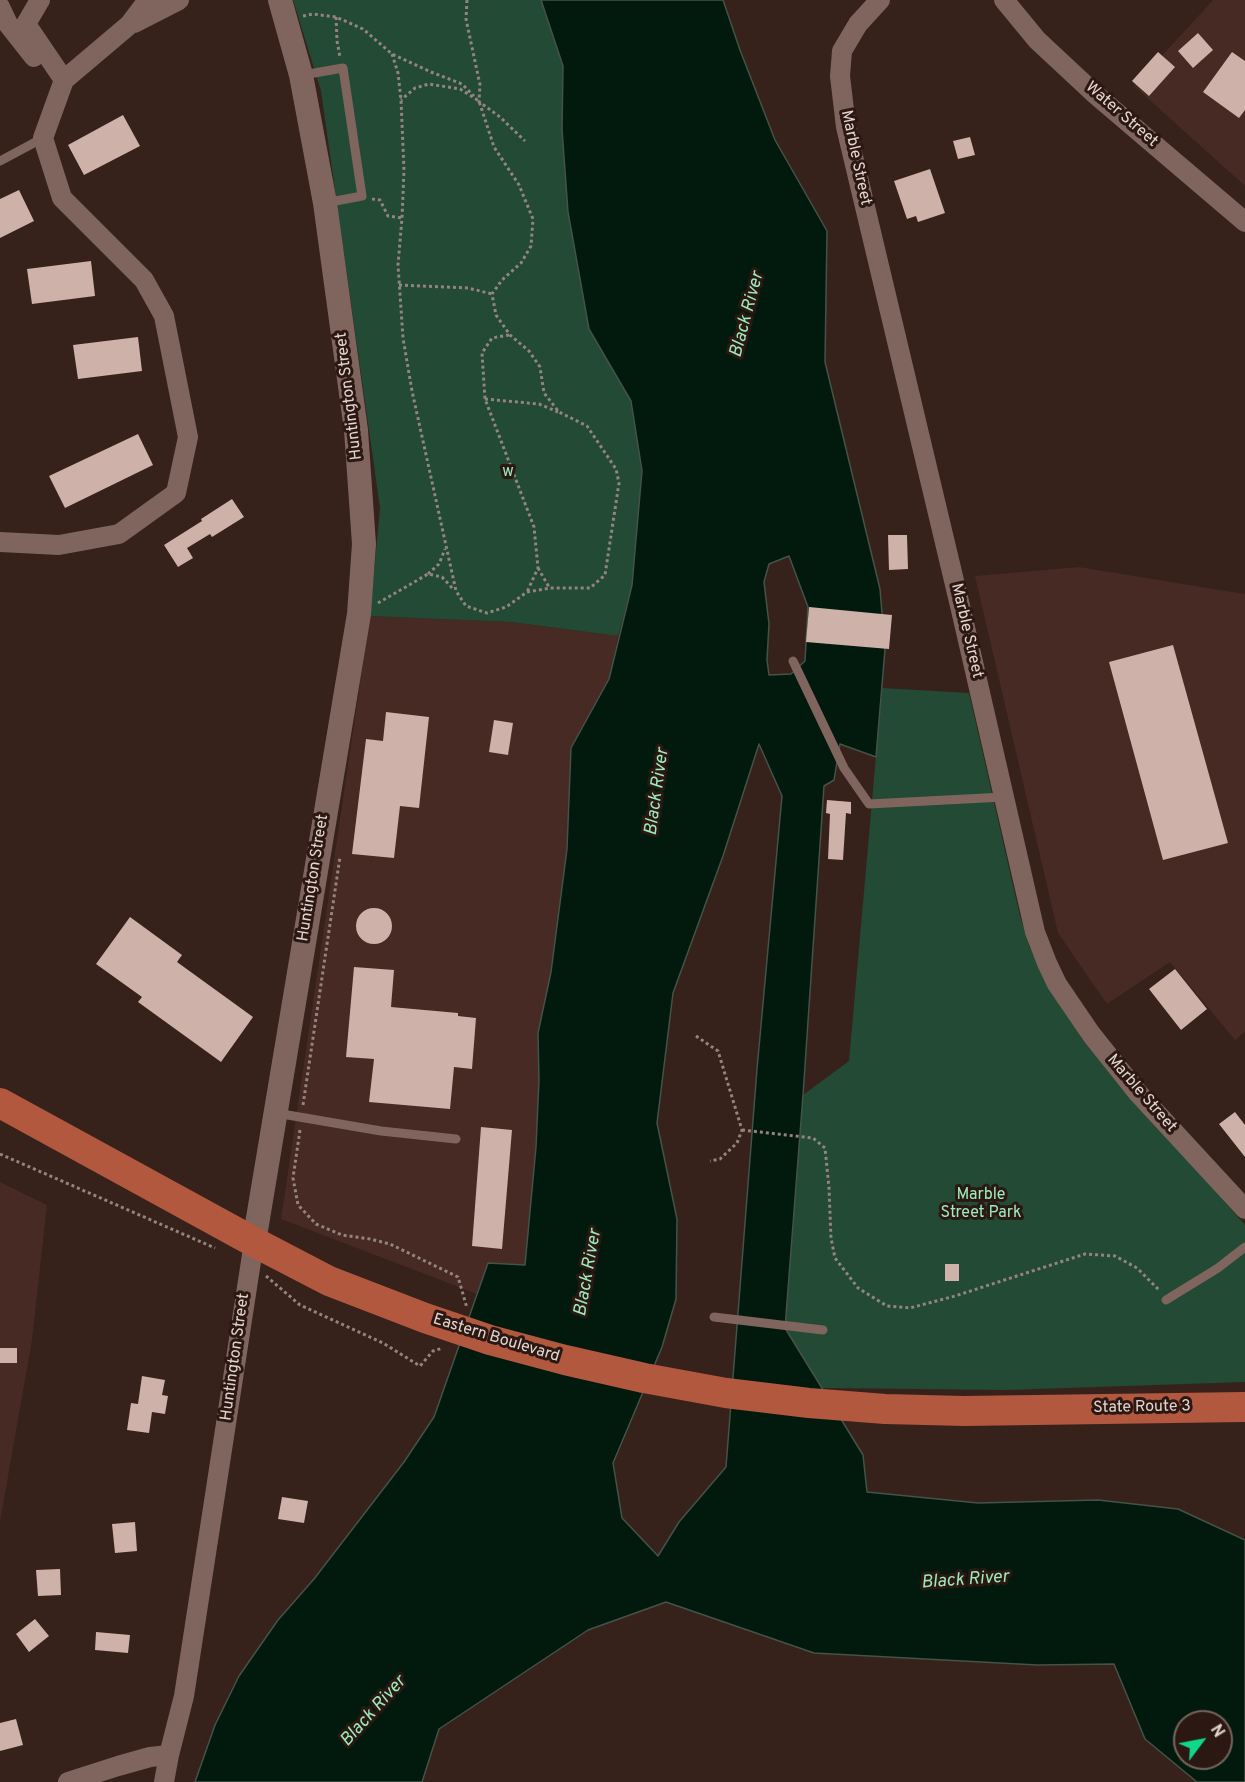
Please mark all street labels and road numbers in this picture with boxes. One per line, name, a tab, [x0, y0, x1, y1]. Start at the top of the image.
street label: Water Street	[1081, 78, 1161, 152]
street label: Marble Street	[836, 109, 874, 207]
street label: Huntington Street	[333, 331, 367, 461]
street label: Marble Street	[946, 582, 986, 680]
street label: Huntington Street	[294, 813, 334, 943]
street label: Marble Street	[1102, 1051, 1180, 1137]
street label: Huntington Street	[218, 1292, 254, 1422]
street label: Eastern Boulevard	[430, 1311, 562, 1367]
street label: State Route 3	[1093, 1398, 1191, 1418]

